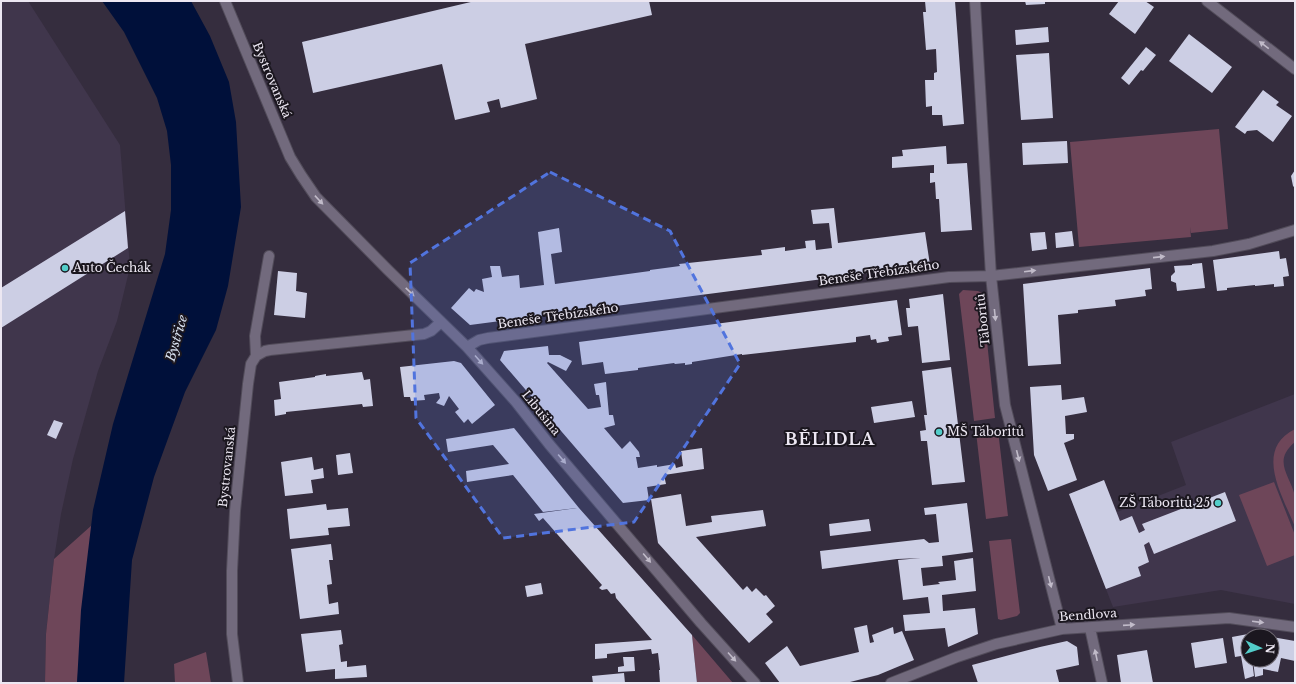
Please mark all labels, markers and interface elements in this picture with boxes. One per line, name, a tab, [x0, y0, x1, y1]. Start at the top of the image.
street label: Bystrovanská	[250, 39, 295, 120]
one-way arrow	[1258, 41, 1269, 50]
one-way arrow	[314, 195, 324, 205]
one-way arrow	[1153, 253, 1165, 260]
street label: Beneše Třebízského	[818, 257, 940, 288]
place label: Auto Čechák	[72, 259, 152, 275]
marker: Auto Čechák	[60, 263, 70, 273]
one-way arrow	[1024, 268, 1036, 275]
one-way arrow	[405, 287, 415, 297]
street label: Táboritů	[972, 293, 993, 347]
street label: Beneše Třebízského	[497, 300, 619, 331]
one-way arrow	[992, 309, 999, 321]
water label: Bystřice	[161, 313, 191, 364]
one-way arrow	[474, 355, 483, 364]
street label: Libušina	[519, 387, 564, 438]
place label: MŠ Táboritů	[947, 423, 1024, 439]
street label: Bystrovanská	[215, 425, 238, 508]
marker: MŠ Táboritů	[934, 427, 944, 437]
district label: BĚLIDLA	[785, 429, 875, 449]
one-way arrow	[1015, 451, 1021, 463]
one-way arrow	[558, 454, 567, 465]
place label: ZŠ Táboritů 25	[1119, 494, 1210, 510]
marker: ZŠ Táboritů 25	[1213, 498, 1223, 508]
one-way arrow	[642, 553, 651, 564]
one-way arrow	[1047, 577, 1053, 589]
street label: Bendlova	[1059, 605, 1118, 624]
one-way arrow	[1252, 618, 1264, 625]
one-way arrow	[1123, 621, 1135, 628]
north arrow	[1240, 628, 1280, 668]
text: N	[1263, 643, 1277, 655]
one-way arrow	[1092, 649, 1098, 662]
one-way arrow	[727, 651, 736, 662]

